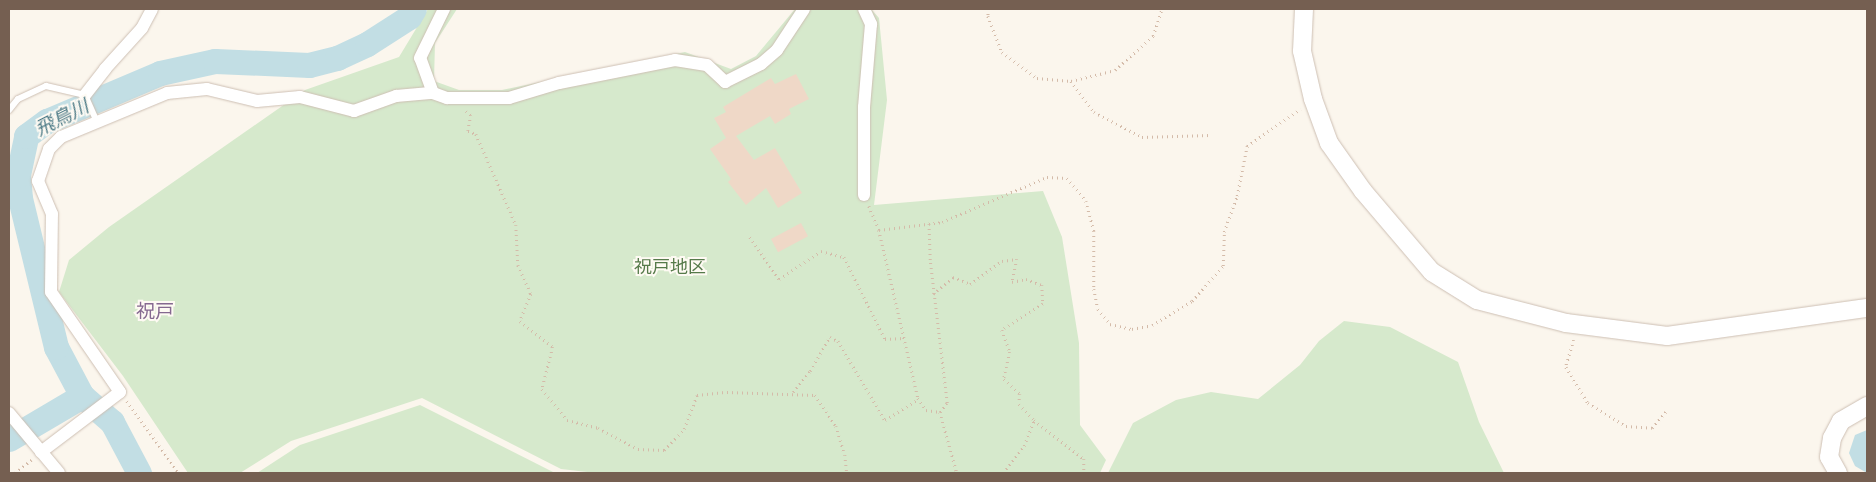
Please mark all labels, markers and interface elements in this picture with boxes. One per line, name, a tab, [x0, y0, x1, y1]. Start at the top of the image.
water label: 飛鳥川	[31, 95, 93, 141]
park label: 祝戸地区	[634, 256, 706, 278]
district label: 祝戸	[136, 301, 174, 323]

